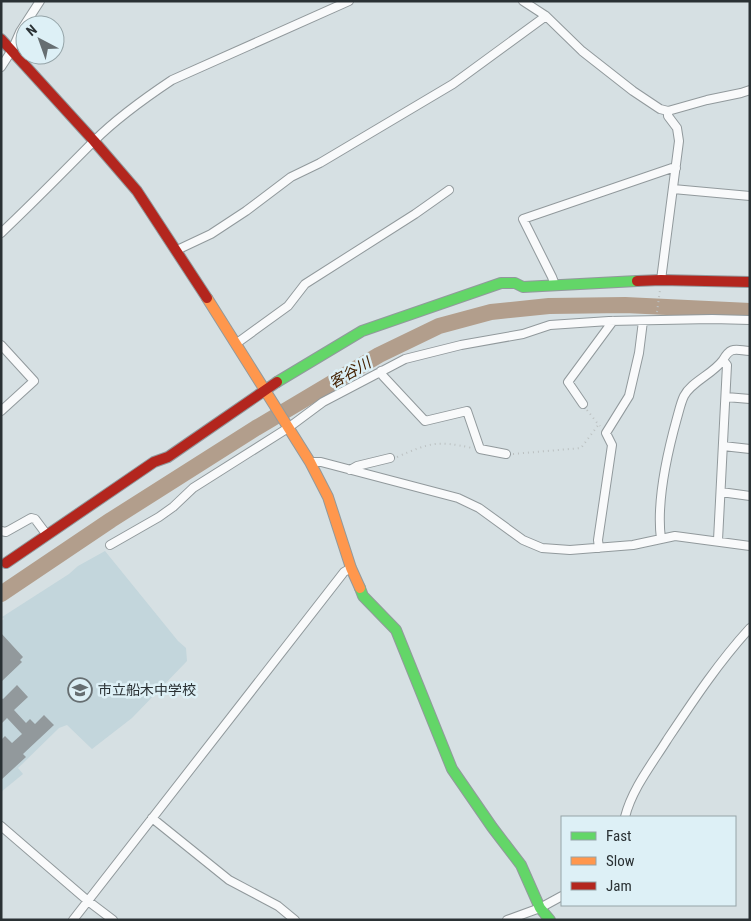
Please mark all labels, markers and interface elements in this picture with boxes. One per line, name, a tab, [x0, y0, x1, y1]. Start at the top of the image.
north arrow	[15, 15, 65, 65]
text: N	[23, 21, 40, 39]
water label: 客谷川	[326, 353, 376, 392]
school or university icon: 市立船木中学校	[67, 677, 93, 703]
place label: 市立船木中学校	[98, 682, 196, 698]
legend	[561, 816, 736, 906]
text: Fast	[606, 827, 631, 845]
text: Slow	[606, 852, 635, 870]
text: Jam	[606, 877, 632, 895]

